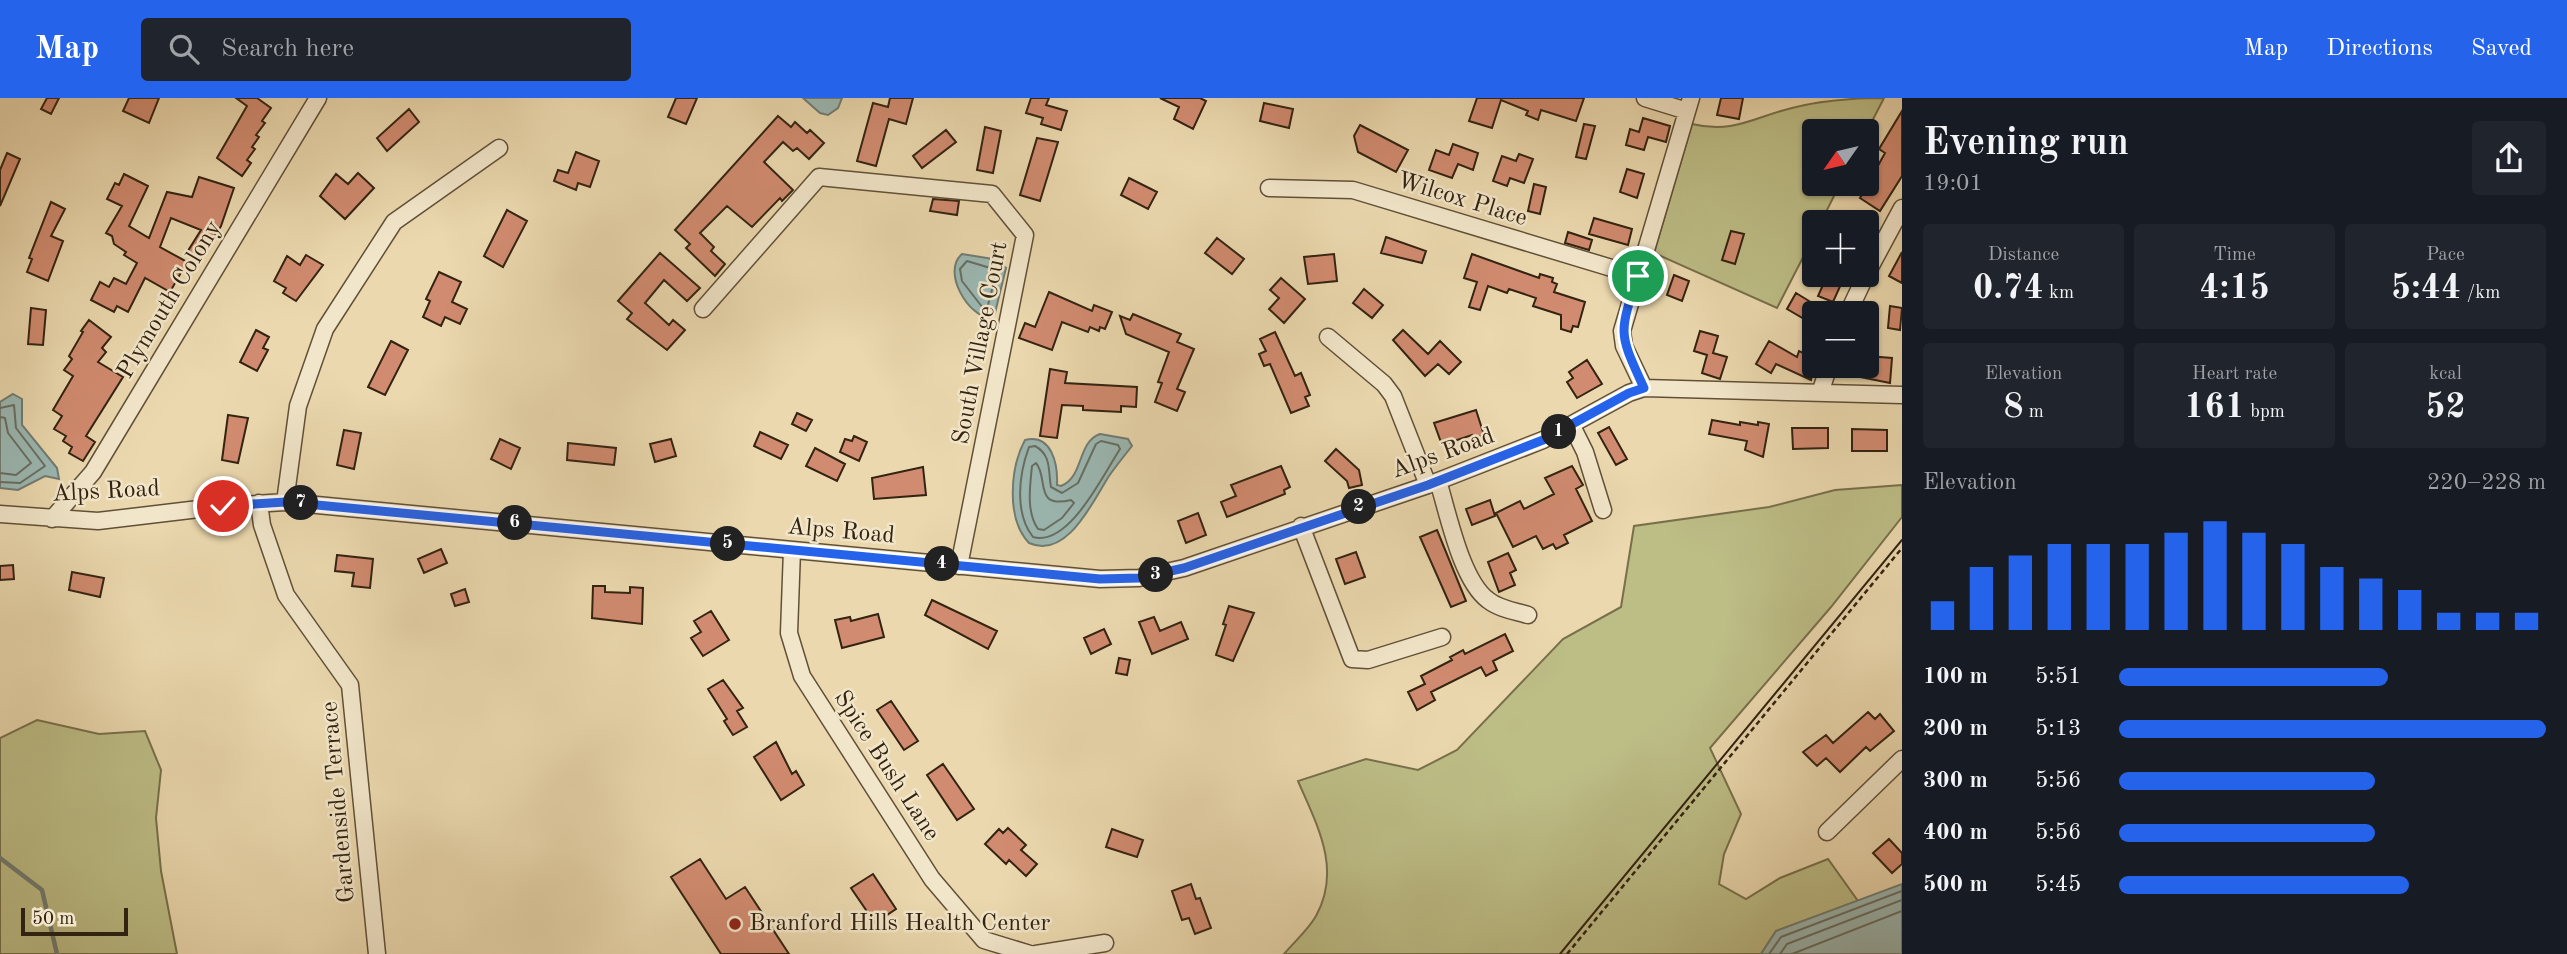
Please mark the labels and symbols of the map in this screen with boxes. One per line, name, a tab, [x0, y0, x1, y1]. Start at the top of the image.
north arrow	[1802, 119, 1880, 196]
street label: Wilcox Place	[1394, 169, 1530, 231]
street label: Plymouth Colony	[113, 217, 227, 383]
street label: South Village Court	[950, 239, 1012, 447]
pin	[1608, 246, 1668, 306]
pin: 1	[1542, 414, 1576, 450]
street label: Alps Road	[1388, 424, 1498, 484]
pin	[193, 476, 253, 536]
street label: Alps Road	[52, 477, 160, 507]
pin: 7	[284, 486, 318, 520]
pin: 2	[1342, 490, 1376, 524]
pin: 6	[498, 506, 532, 540]
street label: Alps Road	[786, 515, 896, 549]
pin: 5	[710, 526, 746, 562]
pin: 4	[925, 546, 960, 582]
pin: 3	[1138, 558, 1174, 592]
street label: Spice Bush Lane	[829, 687, 943, 845]
street label: Gardenside Terrace	[318, 700, 360, 904]
scale bar	[21, 905, 128, 937]
place label: Branford Hills Health Center	[749, 912, 1051, 936]
marker: Branford Hills Health Center	[727, 916, 743, 932]

